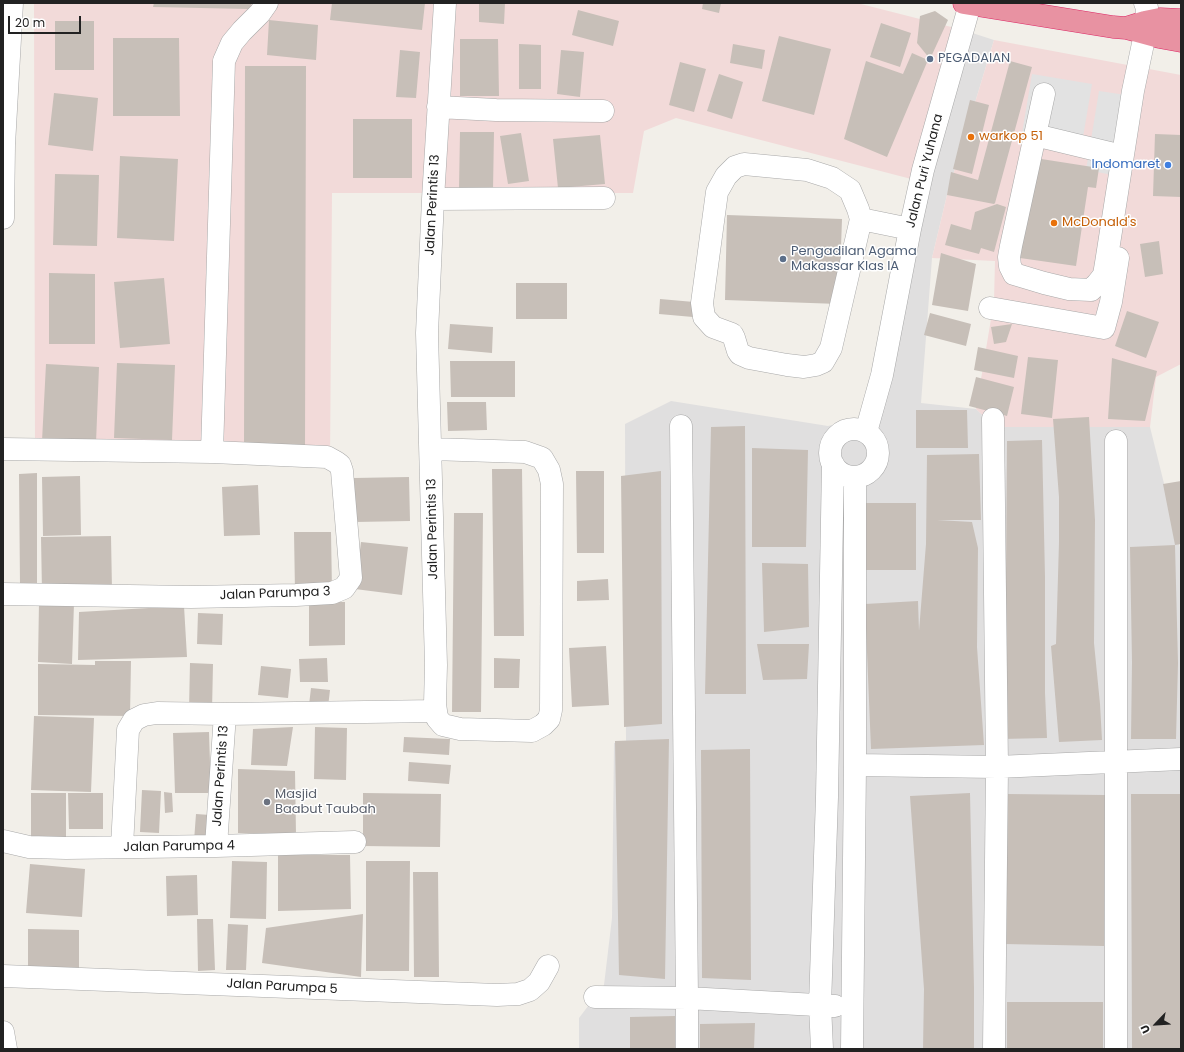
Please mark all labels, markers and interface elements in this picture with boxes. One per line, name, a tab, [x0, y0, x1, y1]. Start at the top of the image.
scale bar	[10, 8, 83, 34]
text: 20 m	[15, 14, 45, 31]
place label: PEGADAIAN	[938, 51, 1010, 67]
marker: PEGADAIAN	[925, 54, 935, 64]
street label: Jalan Puri Yuhana	[903, 112, 947, 230]
place label: warkop 51	[979, 129, 1043, 145]
marker: warkop 51	[966, 132, 976, 142]
street label: Jalan Perintis 13	[423, 154, 443, 256]
place label: Indomaret	[1092, 157, 1160, 173]
marker: Indomaret	[1163, 160, 1173, 170]
place label: McDonald's	[1062, 215, 1137, 231]
marker: McDonald's	[1049, 218, 1059, 228]
place label: Pengadilan Agama Makassar Klas IA	[791, 244, 917, 275]
marker: Pengadilan Agama Makassar Klas IA	[778, 254, 788, 264]
street label: Jalan Perintis 13	[424, 478, 442, 580]
street label: Jalan Parumpa 3	[219, 584, 331, 604]
street label: Jalan Perintis 13	[210, 725, 232, 827]
place label: Masjid Baabut Taubah	[275, 787, 376, 818]
marker: Masjid Baabut Taubah	[262, 797, 272, 807]
street label: Jalan Parumpa 4	[123, 838, 235, 856]
street label: Jalan Parumpa 5	[226, 976, 338, 998]
north arrow	[1136, 1004, 1176, 1044]
text: U	[1136, 1022, 1154, 1036]

